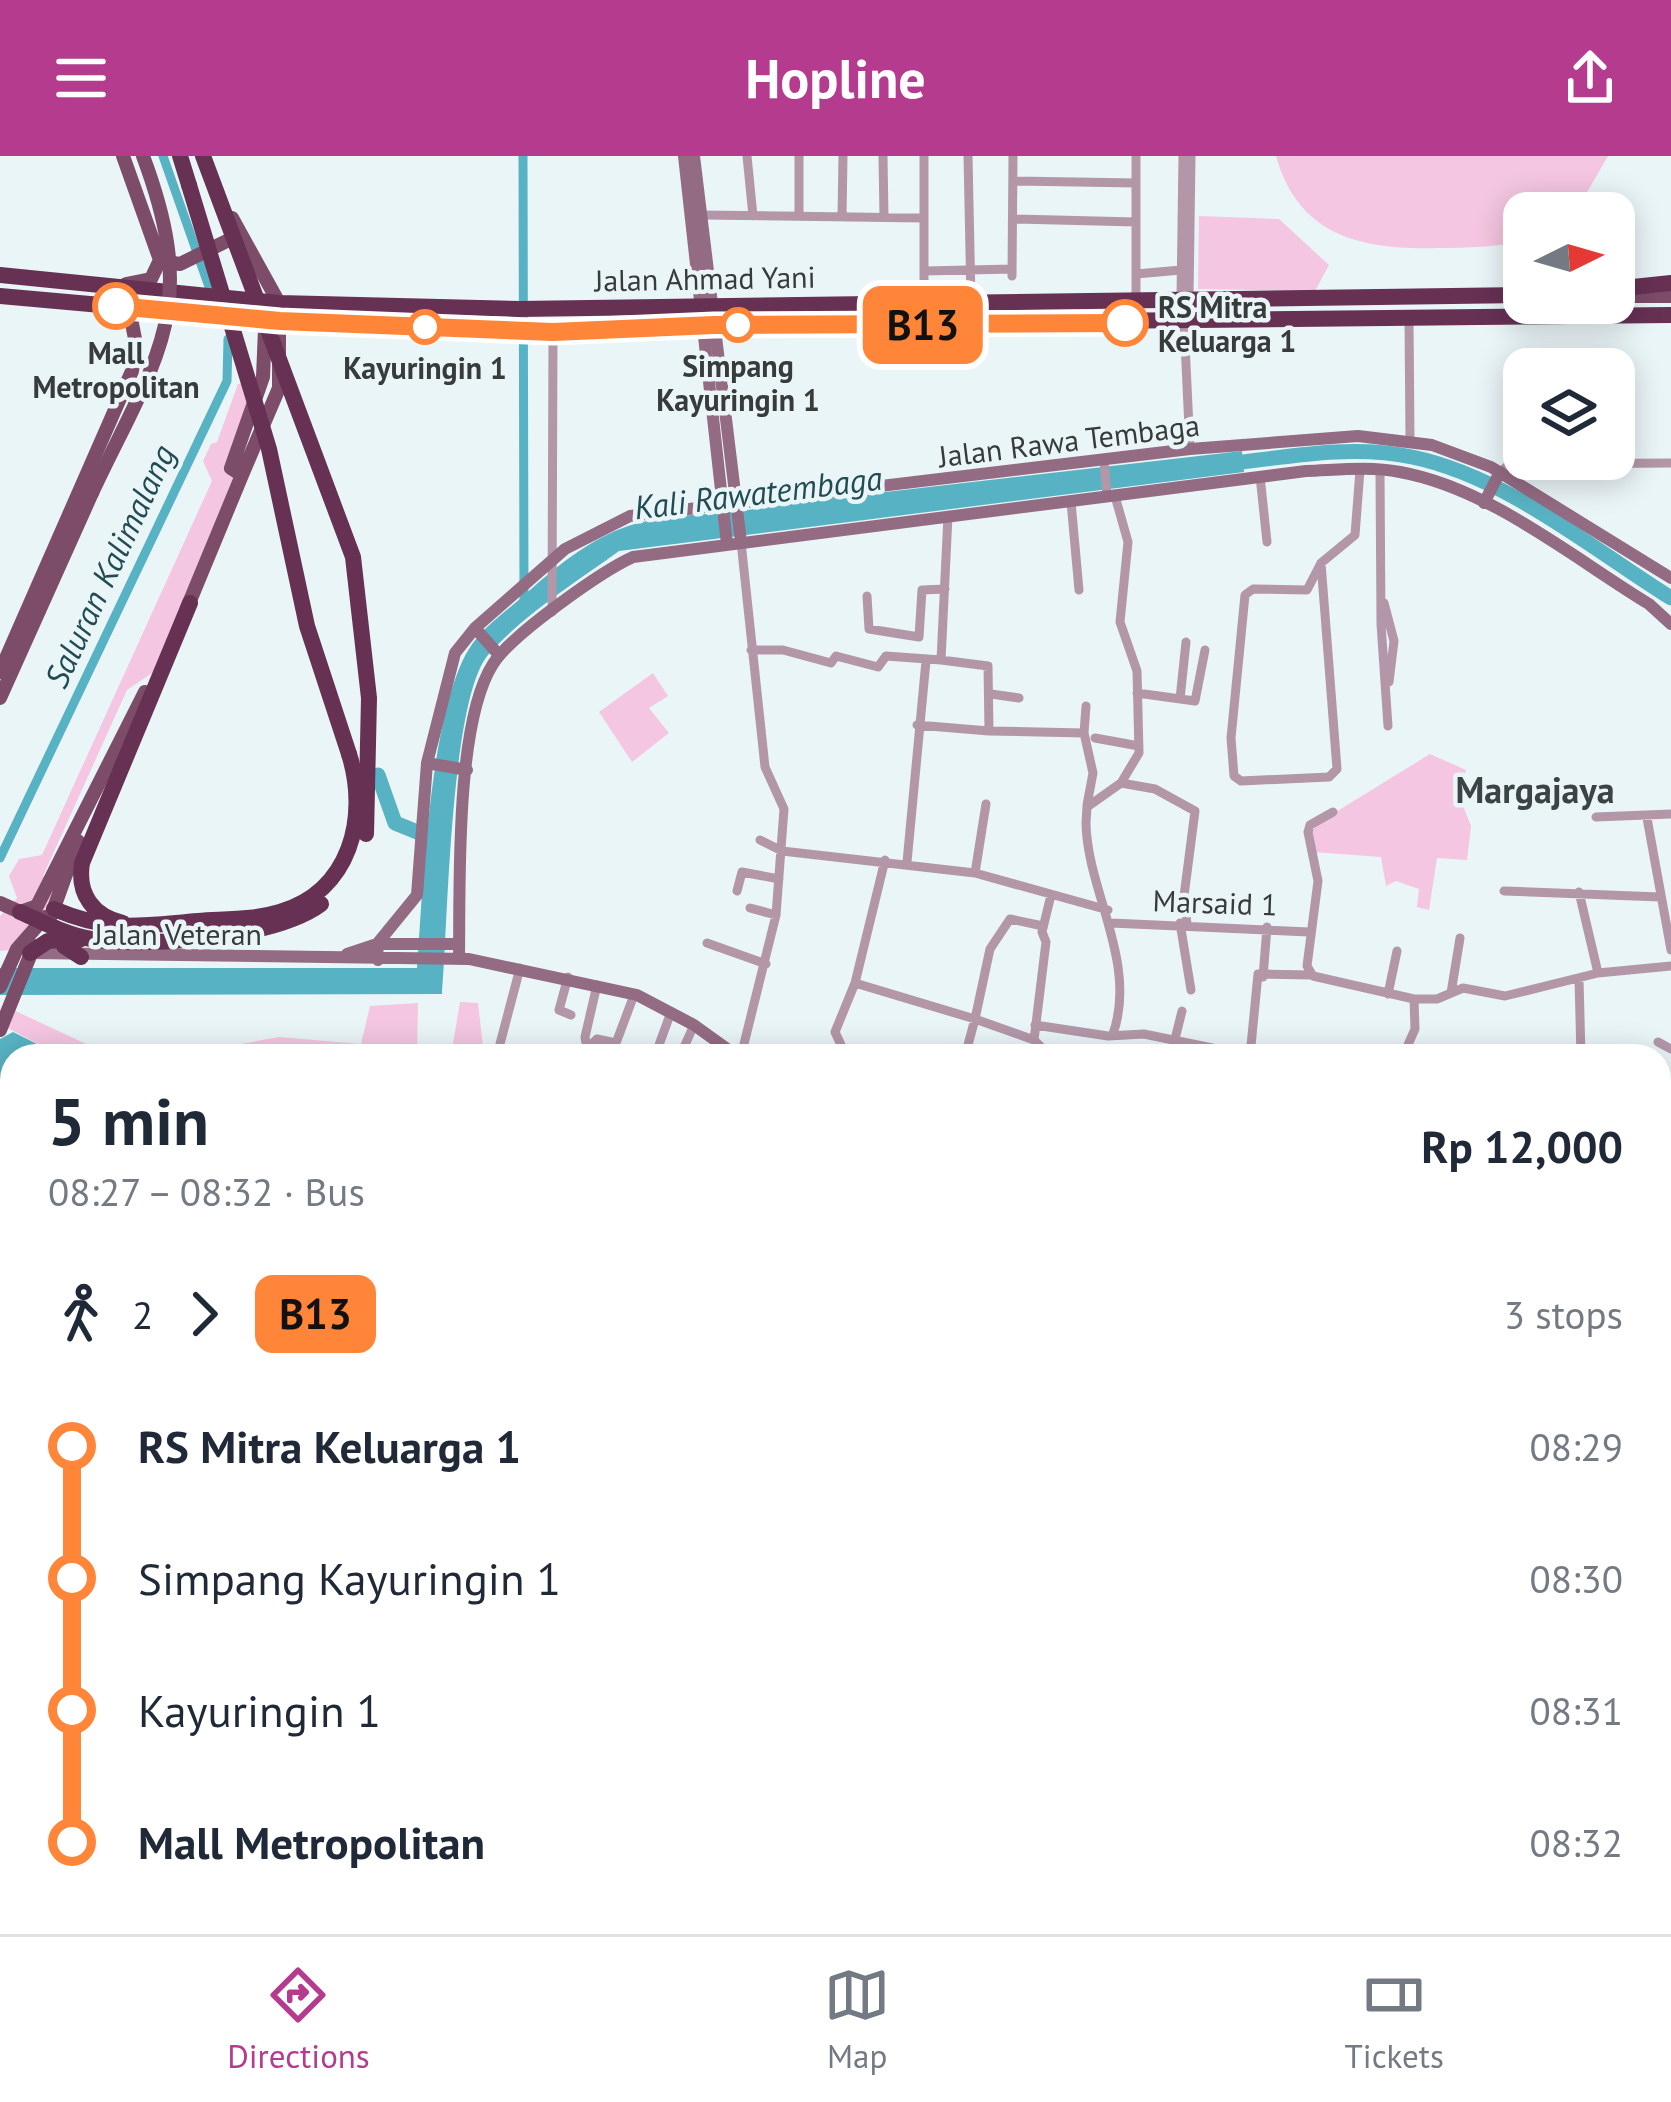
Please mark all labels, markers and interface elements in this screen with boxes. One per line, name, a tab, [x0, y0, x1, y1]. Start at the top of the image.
text: Hopline	[745, 43, 926, 113]
icon: menu	[48, 45, 114, 111]
icon: share	[1557, 45, 1623, 111]
north arrow	[1503, 192, 1635, 324]
map controls	[1503, 192, 1635, 480]
street label: Jalan Ahmad Yani	[592, 257, 816, 299]
marker: Mall Metropolitan	[94, 284, 138, 328]
line badge: B13	[854, 286, 992, 364]
place label: RS Mitra Keluarga 1	[1158, 287, 1296, 360]
text: B13	[887, 297, 959, 352]
marker: RS Mitra Keluarga 1	[1103, 301, 1147, 345]
marker: Simpang Kayuringin 1	[722, 309, 754, 341]
marker: Kayuringin 1	[409, 311, 441, 343]
place label: Mall Metropolitan	[32, 333, 200, 406]
place label: Simpang Kayuringin 1	[656, 346, 820, 419]
place label: Kayuringin 1	[343, 348, 507, 387]
button: layers	[1503, 348, 1635, 480]
street label: Jalan Rawa Tembaga	[934, 405, 1202, 476]
water label: Saluran Kalimalang	[34, 437, 184, 694]
water label: Kali Rawatembaga	[632, 455, 884, 529]
district label: Margajaya	[1455, 766, 1615, 813]
street label: Marsaid 1	[1152, 880, 1278, 924]
street label: Jalan Veteran	[92, 914, 262, 953]
text: 5 min	[48, 1078, 209, 1163]
text: Rp 12,000	[1421, 1117, 1623, 1175]
text: 08:27 – 08:32 · Bus	[48, 1166, 365, 1217]
icon: walk	[48, 1281, 114, 1347]
icon: forward	[171, 1281, 237, 1347]
text: B13	[279, 1286, 352, 1341]
text: 2	[132, 1289, 153, 1340]
text: 3 stops	[1504, 1289, 1623, 1340]
text: RS Mitra Keluarga 1	[138, 1417, 521, 1475]
text: 08:29	[1529, 1421, 1623, 1472]
text: Simpang Kayuringin 1	[138, 1549, 561, 1607]
text: 08:30	[1529, 1553, 1623, 1604]
text: Kayuringin 1	[138, 1681, 381, 1739]
text: 08:31	[1529, 1685, 1623, 1736]
text: Mall Metropolitan	[138, 1813, 485, 1871]
text: 08:32	[1529, 1817, 1623, 1868]
tab: Directions	[227, 1962, 370, 2077]
tab: Map	[824, 1962, 890, 2077]
tab: Tickets	[1344, 1962, 1444, 2077]

